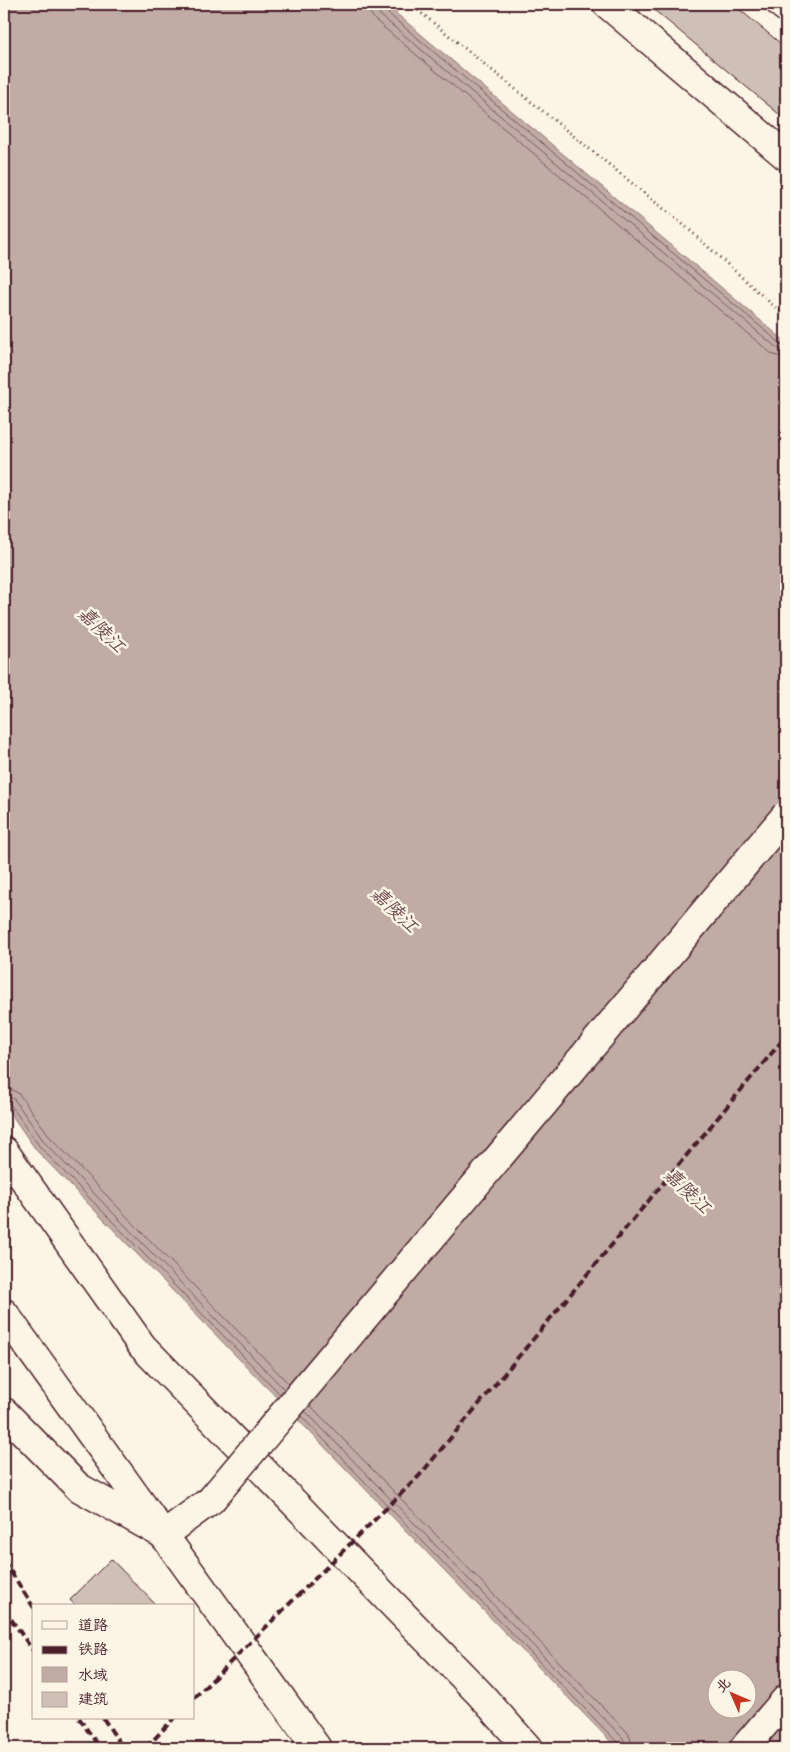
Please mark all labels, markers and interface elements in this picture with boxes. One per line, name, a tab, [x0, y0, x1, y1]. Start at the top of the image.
water label: 嘉陵江	[71, 603, 129, 660]
water label: 嘉陵江	[364, 883, 422, 940]
water label: 嘉陵江	[657, 1164, 715, 1221]
legend	[32, 1604, 195, 1720]
text: 道路	[78, 1618, 108, 1636]
text: 铁路	[78, 1642, 108, 1660]
text: 水域	[78, 1668, 108, 1686]
north arrow	[708, 1670, 758, 1720]
text: 北	[714, 1676, 736, 1698]
text: 建筑	[78, 1692, 108, 1710]

